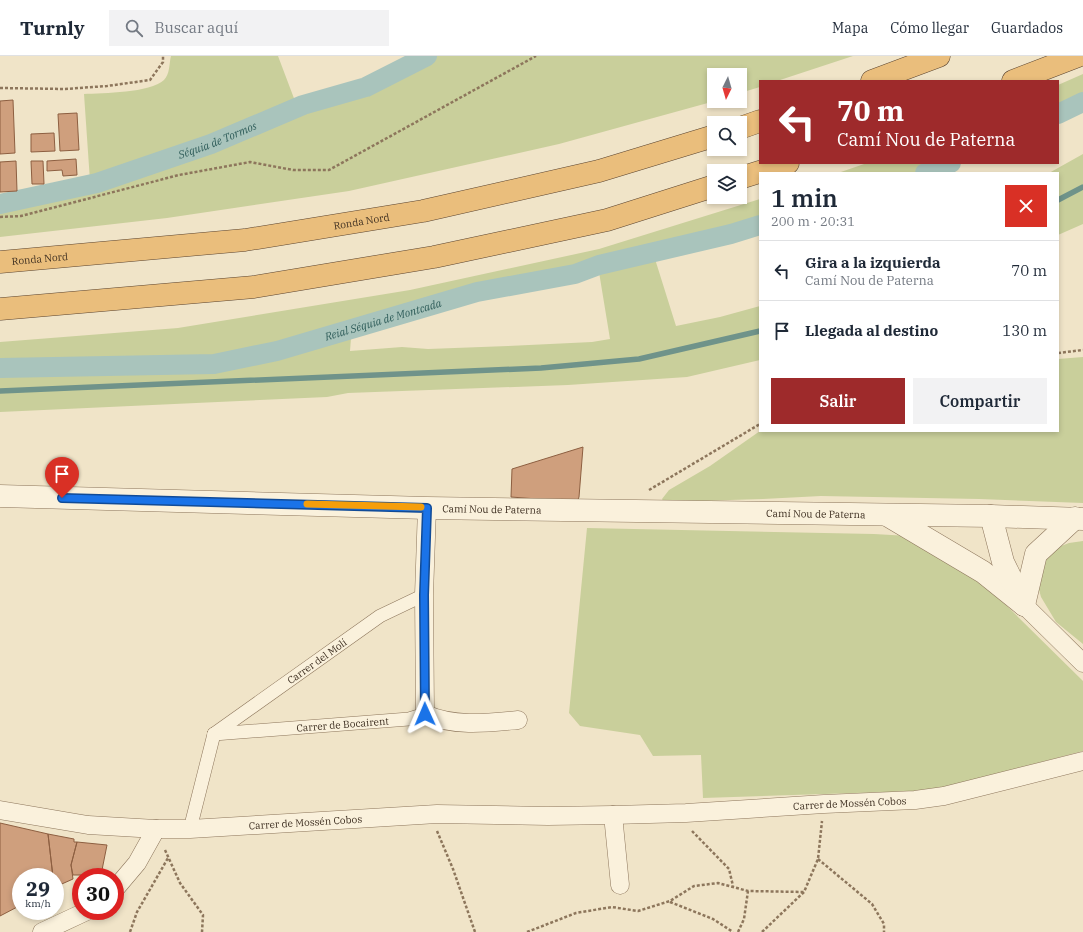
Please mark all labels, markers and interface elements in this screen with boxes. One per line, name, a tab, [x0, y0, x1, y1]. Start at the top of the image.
search box	[109, 10, 389, 46]
text: Turnly	[20, 16, 85, 40]
icon: search	[123, 17, 145, 39]
text: Buscar aquí	[155, 18, 238, 37]
text: Mapa	[832, 19, 868, 37]
text: Cómo llegar	[890, 19, 969, 37]
text: Guardados	[991, 19, 1063, 37]
north arrow	[707, 68, 747, 108]
map controls	[707, 68, 747, 204]
text: 70 m	[837, 92, 904, 129]
icon: left	[771, 96, 823, 148]
button: search	[707, 116, 747, 156]
water label: Séquia de Tormos	[175, 118, 260, 162]
text: Camí Nou de Paterna	[837, 128, 1015, 151]
button: layers	[707, 164, 747, 204]
text: 1 min	[771, 182, 838, 214]
button: close	[1005, 185, 1047, 227]
street label: Ronda Nord	[333, 211, 390, 232]
text: 200 m · 20:31	[771, 213, 855, 230]
street label: Ronda Nord	[11, 250, 69, 268]
text: Gira a la izquierda	[805, 253, 941, 272]
icon: left	[771, 260, 793, 282]
text: 70 m	[1011, 261, 1047, 280]
text: Camí Nou de Paterna	[805, 272, 934, 289]
water label: Reial Séquia de Montcada	[322, 296, 443, 344]
icon: arrive	[771, 320, 793, 342]
text: Llegada al destino	[805, 321, 938, 340]
text: 130 m	[1002, 321, 1047, 340]
button: Salir	[771, 378, 905, 424]
button: Compartir	[913, 378, 1047, 424]
pin	[45, 457, 79, 498]
icon: arrive	[51, 463, 73, 485]
street label: Camí Nou de Paterna	[442, 502, 542, 517]
street label: Camí Nou de Paterna	[766, 507, 866, 521]
street label: Carrer del Molí	[285, 636, 349, 687]
position arrow	[404, 693, 446, 735]
street label: Carrer de Bocairent	[296, 715, 390, 735]
street label: Carrer de Mossén Cobos	[793, 794, 907, 813]
street label: Carrer de Mossén Cobos	[248, 813, 363, 832]
speed limit sign: 30	[72, 868, 124, 920]
text: 29	[26, 875, 50, 902]
text: km/h	[25, 897, 51, 910]

